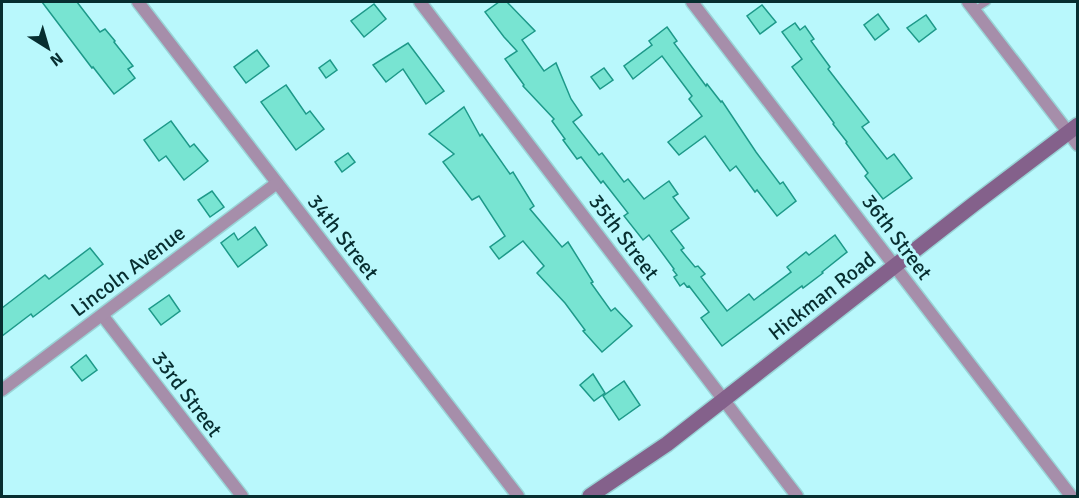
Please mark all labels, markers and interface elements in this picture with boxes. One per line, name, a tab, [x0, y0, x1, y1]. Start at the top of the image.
north arrow	[18, 18, 78, 78]
text: N	[46, 48, 67, 71]
street label: 34th Street	[302, 189, 384, 285]
street label: 35th Street	[583, 189, 665, 285]
street label: 36th Street	[856, 189, 938, 285]
street label: Lincoln Avenue	[66, 220, 190, 322]
street label: Hickman Road	[763, 246, 881, 346]
street label: 33rd Street	[146, 346, 228, 442]

